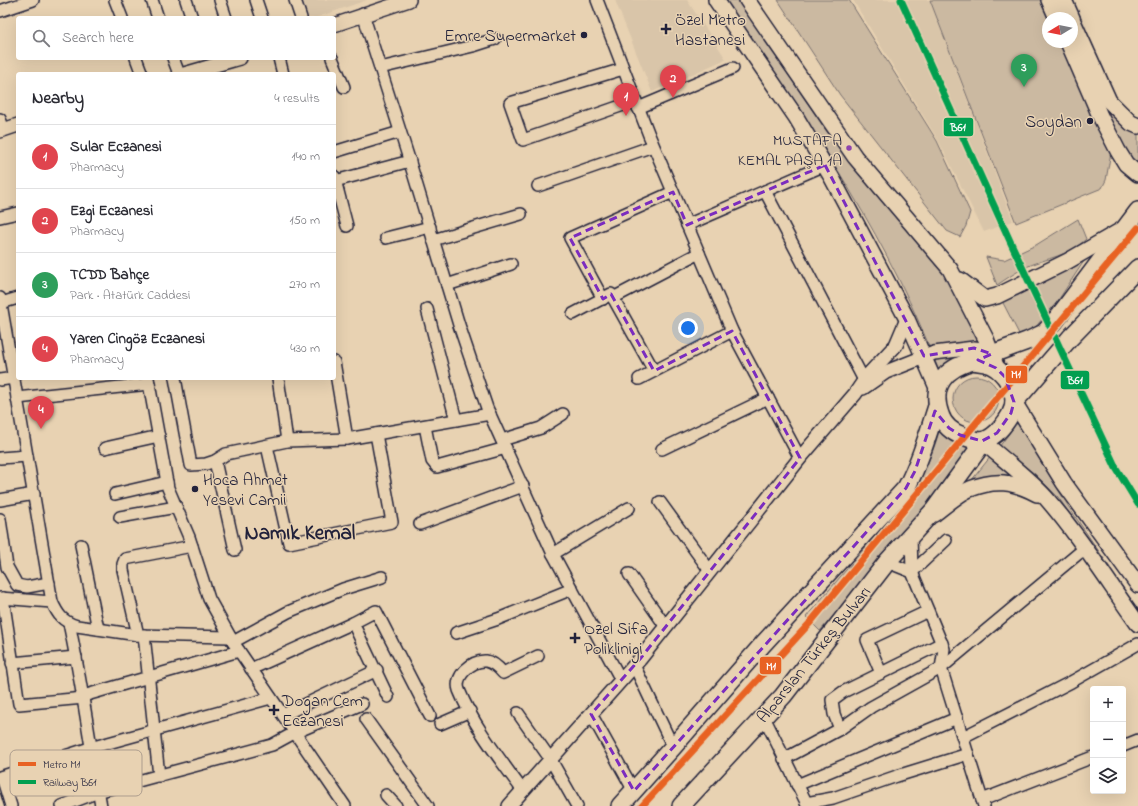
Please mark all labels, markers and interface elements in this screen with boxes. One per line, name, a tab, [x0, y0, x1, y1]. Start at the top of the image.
place label: Özel Metro Hastanesi	[675, 8, 746, 53]
north arrow	[1042, 12, 1078, 48]
search box	[16, 16, 336, 60]
marker: Özel Metro Hastanesi	[660, 23, 672, 35]
place label: Emre Supermarket	[444, 24, 576, 49]
icon: search	[30, 27, 52, 49]
text: Search here	[62, 27, 134, 49]
marker: Emre Supermarket	[579, 30, 589, 40]
pin: 3	[1011, 54, 1037, 87]
pin: 2	[660, 65, 686, 98]
pin: 1	[613, 83, 639, 116]
text: Nearby	[32, 86, 84, 111]
text: 4 results	[274, 89, 320, 108]
place label: Soydan	[1025, 110, 1082, 136]
marker: Soydan	[1085, 116, 1095, 126]
line badge: B61	[943, 117, 974, 137]
text: B61	[949, 120, 966, 136]
place label: MUSTAFA KEMAL PAŞA 1A	[738, 129, 842, 173]
text: Sular Eczanesi	[70, 136, 162, 158]
marker: MUSTAFA KEMAL PAŞA 1A	[844, 143, 854, 153]
text: 1	[43, 147, 47, 166]
text: 140 m	[292, 147, 320, 166]
text: Pharmacy	[70, 158, 124, 177]
text: Ezgi Eczanesi	[70, 200, 153, 222]
text: 2	[42, 211, 48, 230]
text: 150 m	[289, 211, 320, 230]
text: Pharmacy	[70, 222, 124, 241]
text: TCDD Bahçe	[70, 264, 149, 286]
text: 3	[42, 275, 48, 294]
text: 270 m	[289, 275, 320, 294]
text: Park · Atatürk Caddesi	[70, 286, 190, 305]
your location	[678, 318, 698, 338]
text: Yaren Cingöz Eczanesi	[70, 328, 205, 350]
text: 4	[42, 339, 48, 358]
text: 430 m	[290, 339, 320, 358]
text: Pharmacy	[70, 350, 124, 369]
line badge: M1	[1005, 365, 1028, 384]
text: M1	[1011, 367, 1022, 383]
line badge: B61	[1060, 370, 1090, 390]
text: B61	[1066, 373, 1083, 389]
pin: 4	[28, 396, 54, 429]
place label: Hoca Ahmet Yesevi Camii	[203, 468, 288, 513]
marker: Hoca Ahmet Yesevi Camii	[190, 484, 200, 494]
district label: Namık Kemal	[245, 519, 356, 549]
street label: Alparslan Türkeş Bulvarı	[751, 581, 877, 729]
place label: Ozel Sifa Poliklinigi	[584, 617, 648, 664]
marker: Ozel Sifa Poliklinigi	[569, 632, 581, 644]
line badge: M1	[759, 656, 782, 675]
text: M1	[766, 659, 777, 675]
map controls	[1090, 686, 1126, 794]
button: +	[1090, 686, 1126, 722]
place label: Dogan Cem Eczanesi	[281, 689, 363, 734]
marker: Dogan Cem Eczanesi	[269, 705, 279, 715]
button: −	[1090, 722, 1126, 758]
legend	[10, 750, 142, 796]
text: Metro M1	[43, 757, 81, 773]
button: layers	[1090, 758, 1126, 794]
text: Railway B61	[43, 775, 97, 792]

